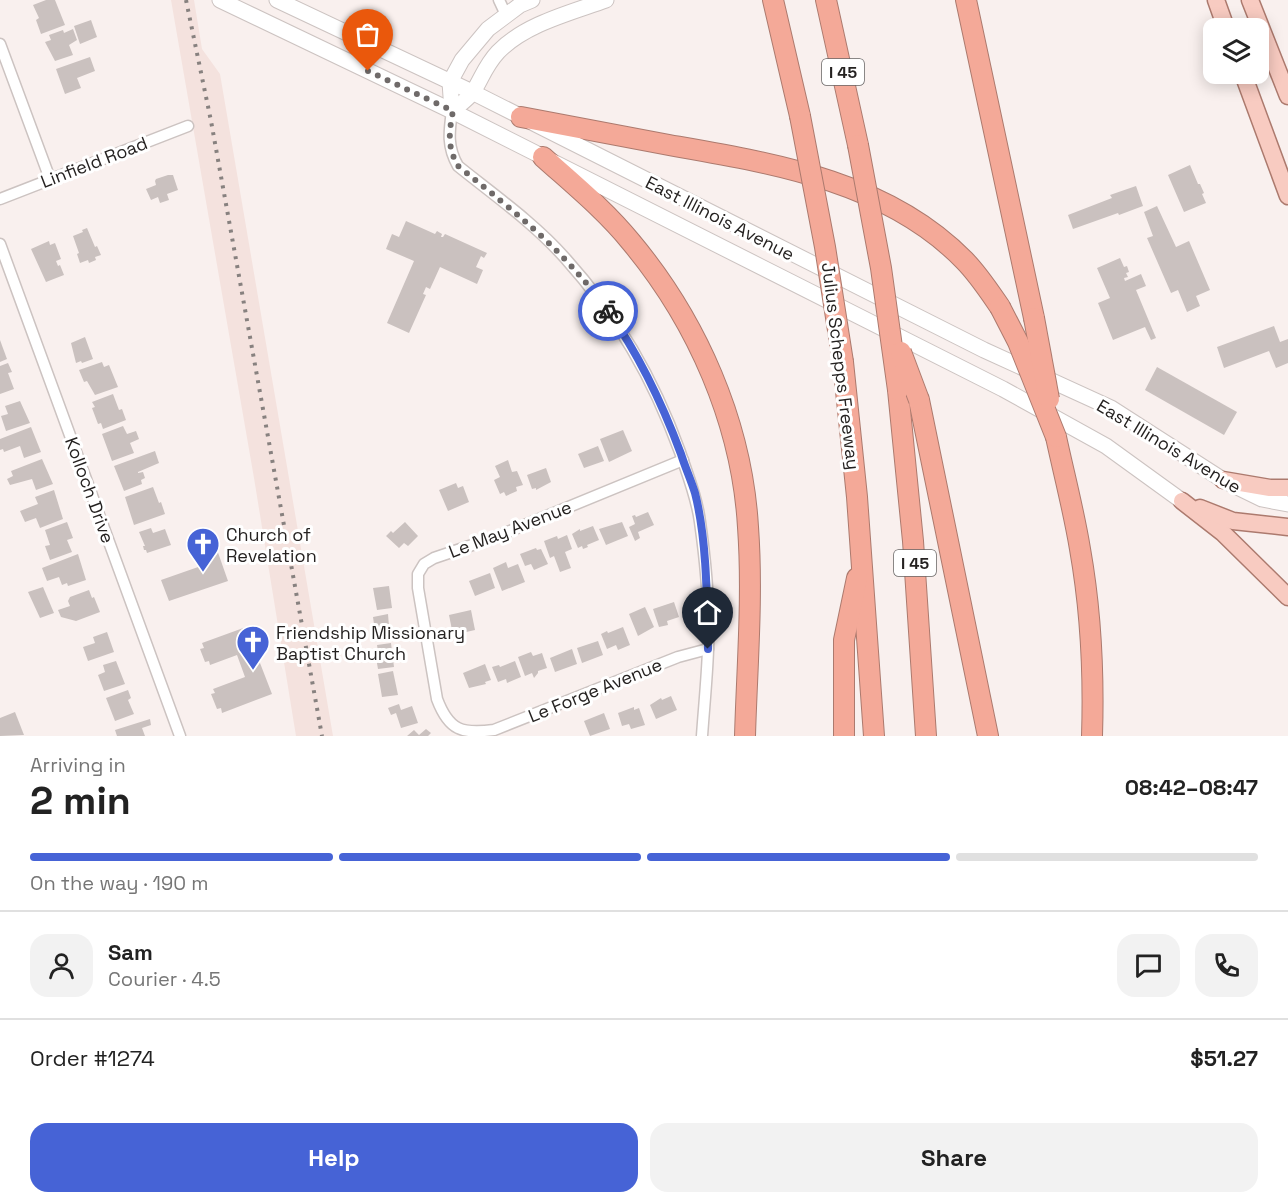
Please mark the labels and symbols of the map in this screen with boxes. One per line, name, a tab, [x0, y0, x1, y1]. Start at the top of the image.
pin	[342, 9, 393, 71]
road number: I 45	[822, 59, 864, 85]
street label: Linfield Road	[37, 131, 151, 193]
street label: East Illinois Avenue	[642, 170, 798, 266]
street label: Julius Schepps Freeway	[817, 261, 865, 471]
courier	[578, 281, 638, 341]
street label: East Illinois Avenue	[1093, 394, 1245, 498]
street label: Kolloch Drive	[60, 434, 120, 546]
street label: Le May Avenue	[445, 495, 575, 563]
place label: Church of Revelation	[226, 523, 317, 567]
church icon: Church of Revelation	[185, 526, 221, 573]
road number: I 45	[894, 550, 936, 576]
pin	[682, 587, 733, 649]
place label: Friendship Missionary Baptist Church	[276, 621, 465, 665]
church icon: Friendship Missionary Baptist Church	[235, 624, 271, 671]
street label: Le Forge Avenue	[525, 653, 665, 727]

